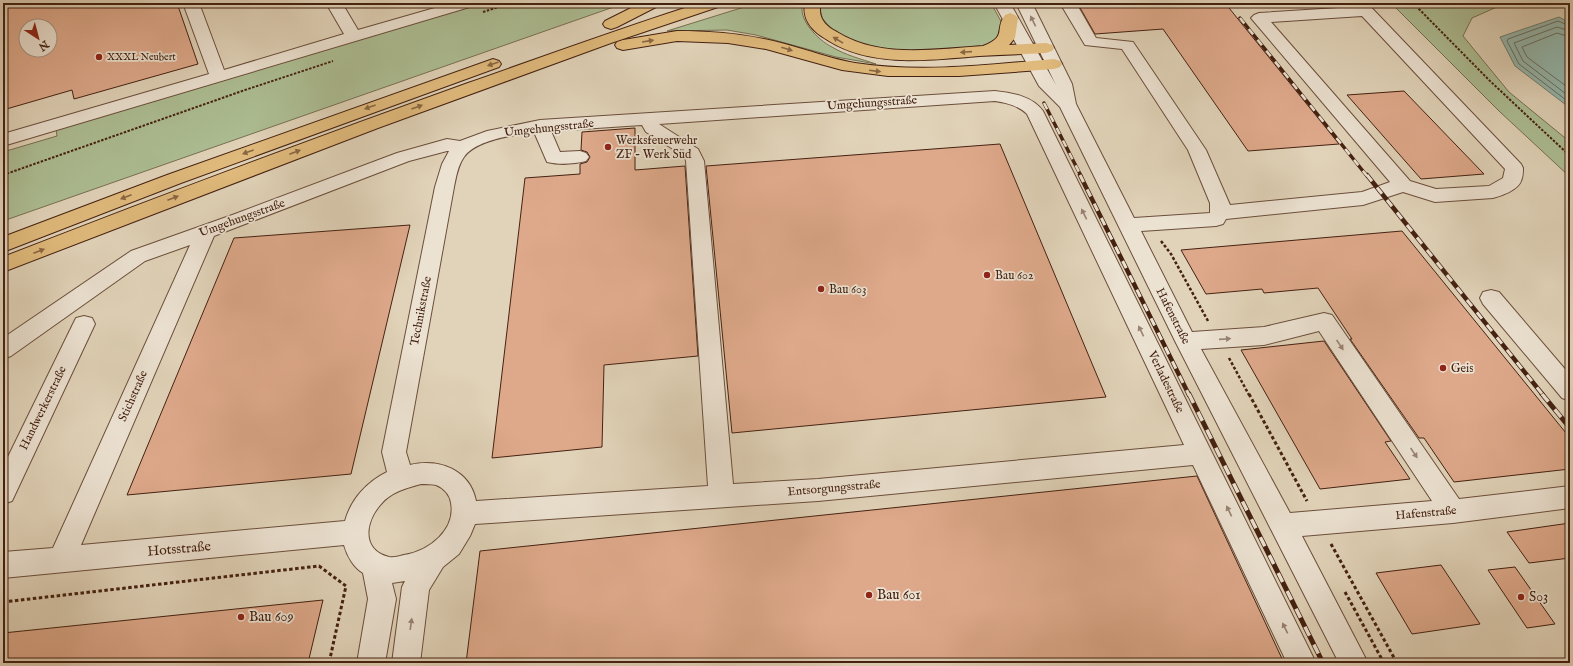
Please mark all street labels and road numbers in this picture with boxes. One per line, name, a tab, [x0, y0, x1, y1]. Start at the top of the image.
street label: Umgehungsstraße	[826, 92, 918, 114]
street label: Umgehungsstraße	[503, 116, 595, 140]
street label: Umgehungsstraße	[197, 195, 288, 241]
street label: Technikstraße	[407, 275, 435, 347]
street label: Hafenstraße	[1152, 285, 1194, 347]
street label: Verladestraße	[1144, 348, 1188, 416]
street label: Handwerkerstraße	[16, 363, 70, 453]
street label: Stichstraße	[115, 368, 151, 424]
street label: Entsorgungsstraße	[787, 476, 882, 500]
street label: Hafenstraße	[1395, 503, 1458, 523]
street label: Hotsstraße	[147, 537, 212, 561]

